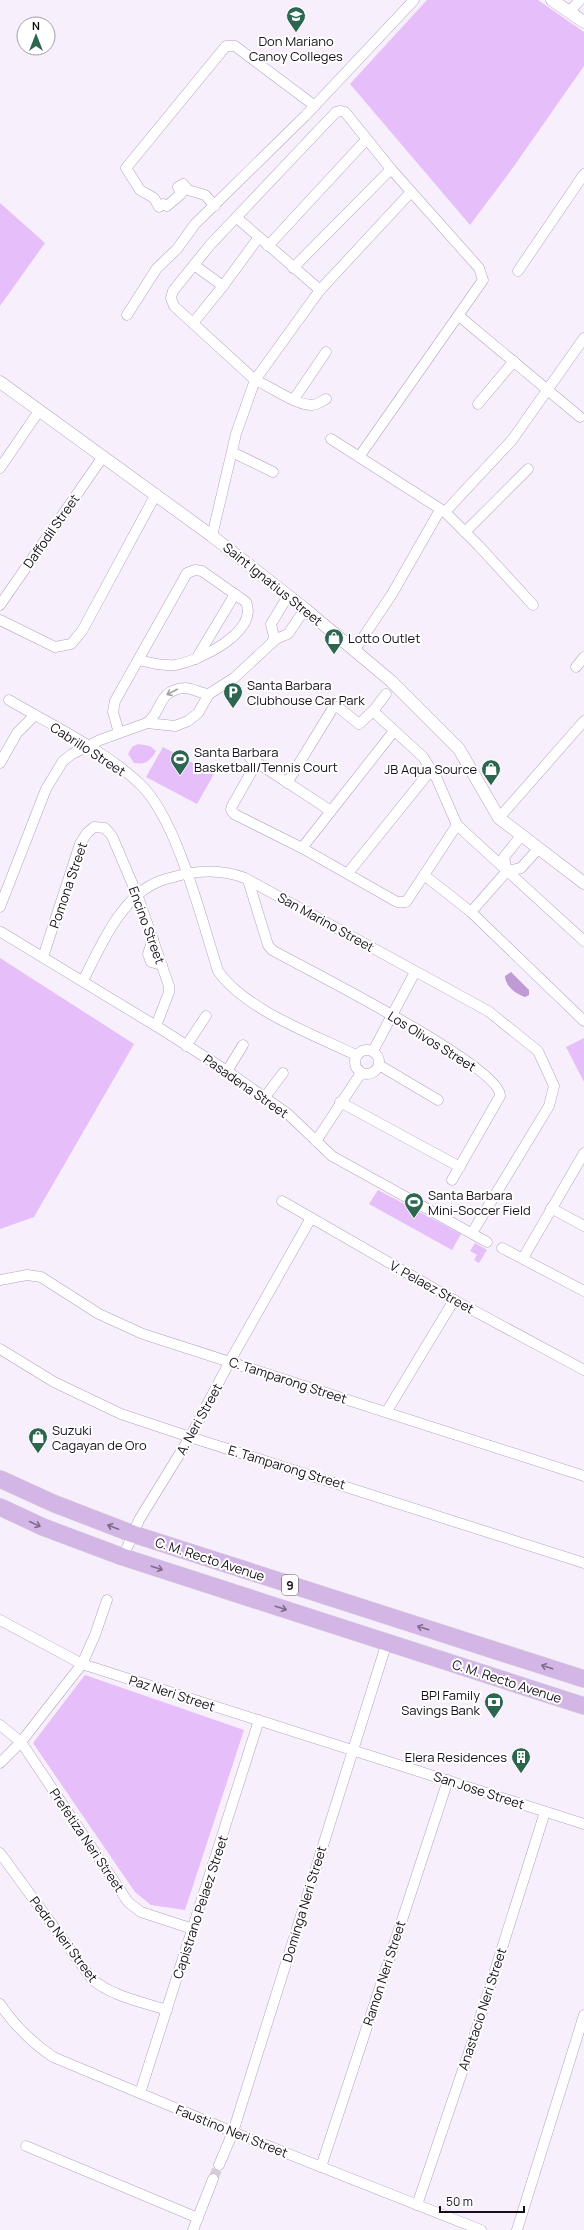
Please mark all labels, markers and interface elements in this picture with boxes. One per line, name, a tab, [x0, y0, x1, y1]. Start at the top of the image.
school or university icon: Don Mariano Canoy Colleges	[285, 5, 307, 33]
north arrow	[16, 16, 56, 56]
text: N	[32, 18, 40, 33]
place label: Don Mariano Canoy Colleges	[249, 32, 343, 65]
street label: Daffodil Street	[19, 490, 83, 572]
street label: Saint Ignatius Street	[220, 538, 326, 630]
shop icon: Lotto Outlet	[323, 627, 345, 655]
place label: Lotto Outlet	[348, 629, 420, 647]
place label: Santa Barbara Clubhouse Car Park	[247, 676, 365, 709]
parking icon: Santa Barbara Clubhouse Car Park	[222, 681, 244, 709]
one-way arrow	[166, 689, 178, 697]
street label: Cabrillo Street	[47, 718, 129, 780]
place label: Santa Barbara Basketball/Tennis Court	[194, 743, 338, 776]
sports icon: Santa Barbara Basketball/Tennis Court	[169, 748, 191, 776]
shop icon: JB Aqua Source	[480, 758, 502, 786]
place label: JB Aqua Source	[384, 760, 477, 778]
street label: Pomona Street	[45, 840, 91, 930]
street label: Encino Street	[125, 884, 169, 966]
street label: San Marino Street	[275, 888, 377, 956]
street label: Los Olivos Street	[385, 1007, 479, 1075]
street label: Pasadena Street	[200, 1050, 292, 1122]
place label: Santa Barbara Mini-Soccer Field	[428, 1186, 531, 1219]
sports icon: Santa Barbara Mini-Soccer Field	[403, 1191, 425, 1219]
street label: V. Pelaez Street	[387, 1256, 477, 1318]
street label: C. Tamparong Street	[227, 1352, 349, 1408]
street label: A. Neri Street	[172, 1380, 226, 1458]
place label: Suzuki Cagayan de Oro	[52, 1421, 147, 1454]
shop icon: Suzuki Cagayan de Oro	[27, 1426, 49, 1454]
street label: E. Tamparong Street	[226, 1441, 348, 1493]
one-way arrow	[29, 1521, 41, 1528]
one-way arrow	[107, 1522, 119, 1530]
street label: C. M. Recto Avenue	[153, 1533, 267, 1585]
one-way arrow	[151, 1565, 163, 1573]
road number: 9	[282, 1575, 298, 1595]
one-way arrow	[274, 1605, 287, 1612]
one-way arrow	[417, 1623, 429, 1631]
street label: C. M. Recto Avenue	[450, 1655, 564, 1707]
one-way arrow	[541, 1663, 554, 1670]
street label: Paz Neri Street	[127, 1671, 217, 1715]
place label: BPI Family Savings Bank	[401, 1686, 481, 1719]
bank icon: BPI Family Savings Bank	[483, 1691, 505, 1719]
building icon: Elera Residences	[510, 1746, 532, 1774]
place label: Elera Residences	[405, 1748, 507, 1766]
street label: San Jose Street	[431, 1767, 527, 1813]
street label: Prefetiza Neri Street	[46, 1785, 128, 1895]
street label: Capistrano Pelaez Street	[168, 1833, 232, 1981]
street label: Dominga Neri Street	[278, 1844, 330, 1964]
street label: Pedro Neri Street	[26, 1892, 102, 1986]
street label: Ramon Neri Street	[359, 1918, 409, 2028]
street label: Anastacio Neri Street	[454, 1945, 510, 2073]
street label: Faustino Neri Street	[173, 2100, 291, 2162]
scale bar	[440, 2188, 524, 2214]
text: 50 m	[446, 2193, 473, 2210]

